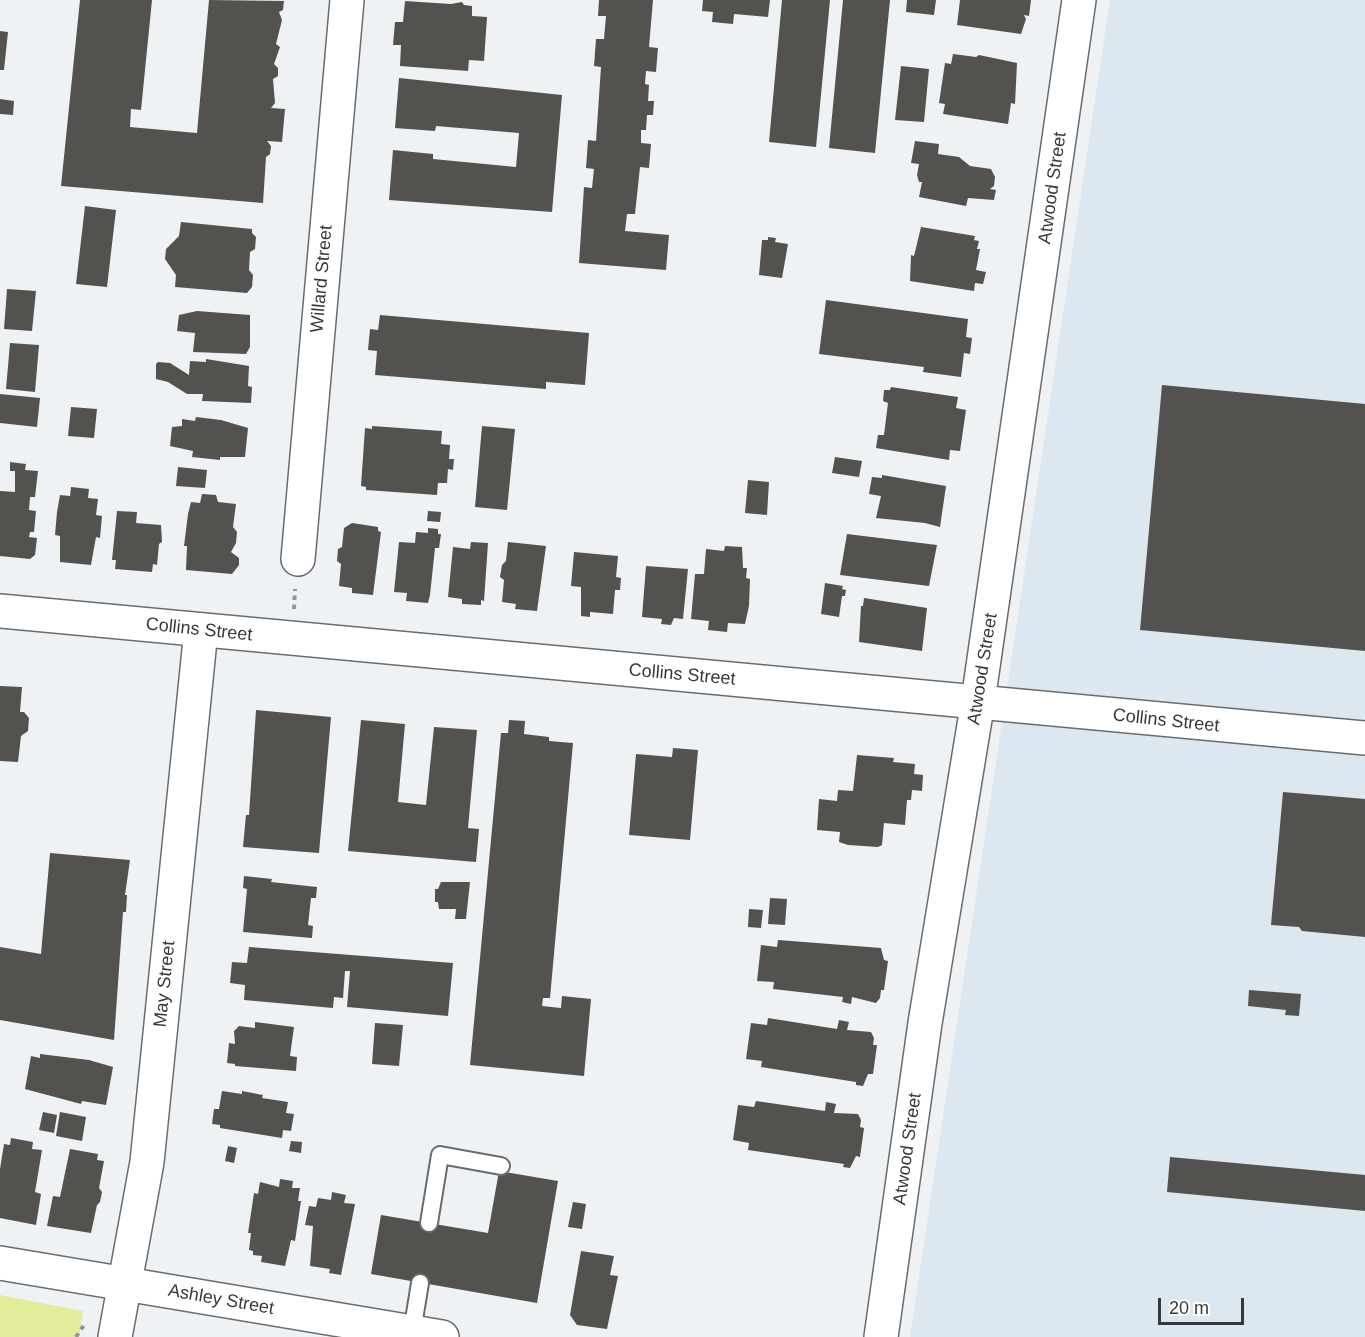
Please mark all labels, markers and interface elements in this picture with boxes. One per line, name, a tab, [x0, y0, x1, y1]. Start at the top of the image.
street label: Atwood Street	[1034, 131, 1072, 245]
street label: Willard Street	[307, 224, 337, 334]
street label: Atwood Street	[963, 611, 1003, 727]
street label: Collins Street	[145, 614, 253, 646]
street label: Collins Street	[628, 660, 736, 690]
street label: Collins Street	[1112, 705, 1220, 737]
street label: May Street	[150, 940, 180, 1028]
street label: Atwood Street	[889, 1092, 927, 1206]
street label: Ashley Street	[166, 1280, 276, 1320]
scale bar	[1161, 1286, 1246, 1324]
text: 20 m	[1169, 1298, 1209, 1318]

